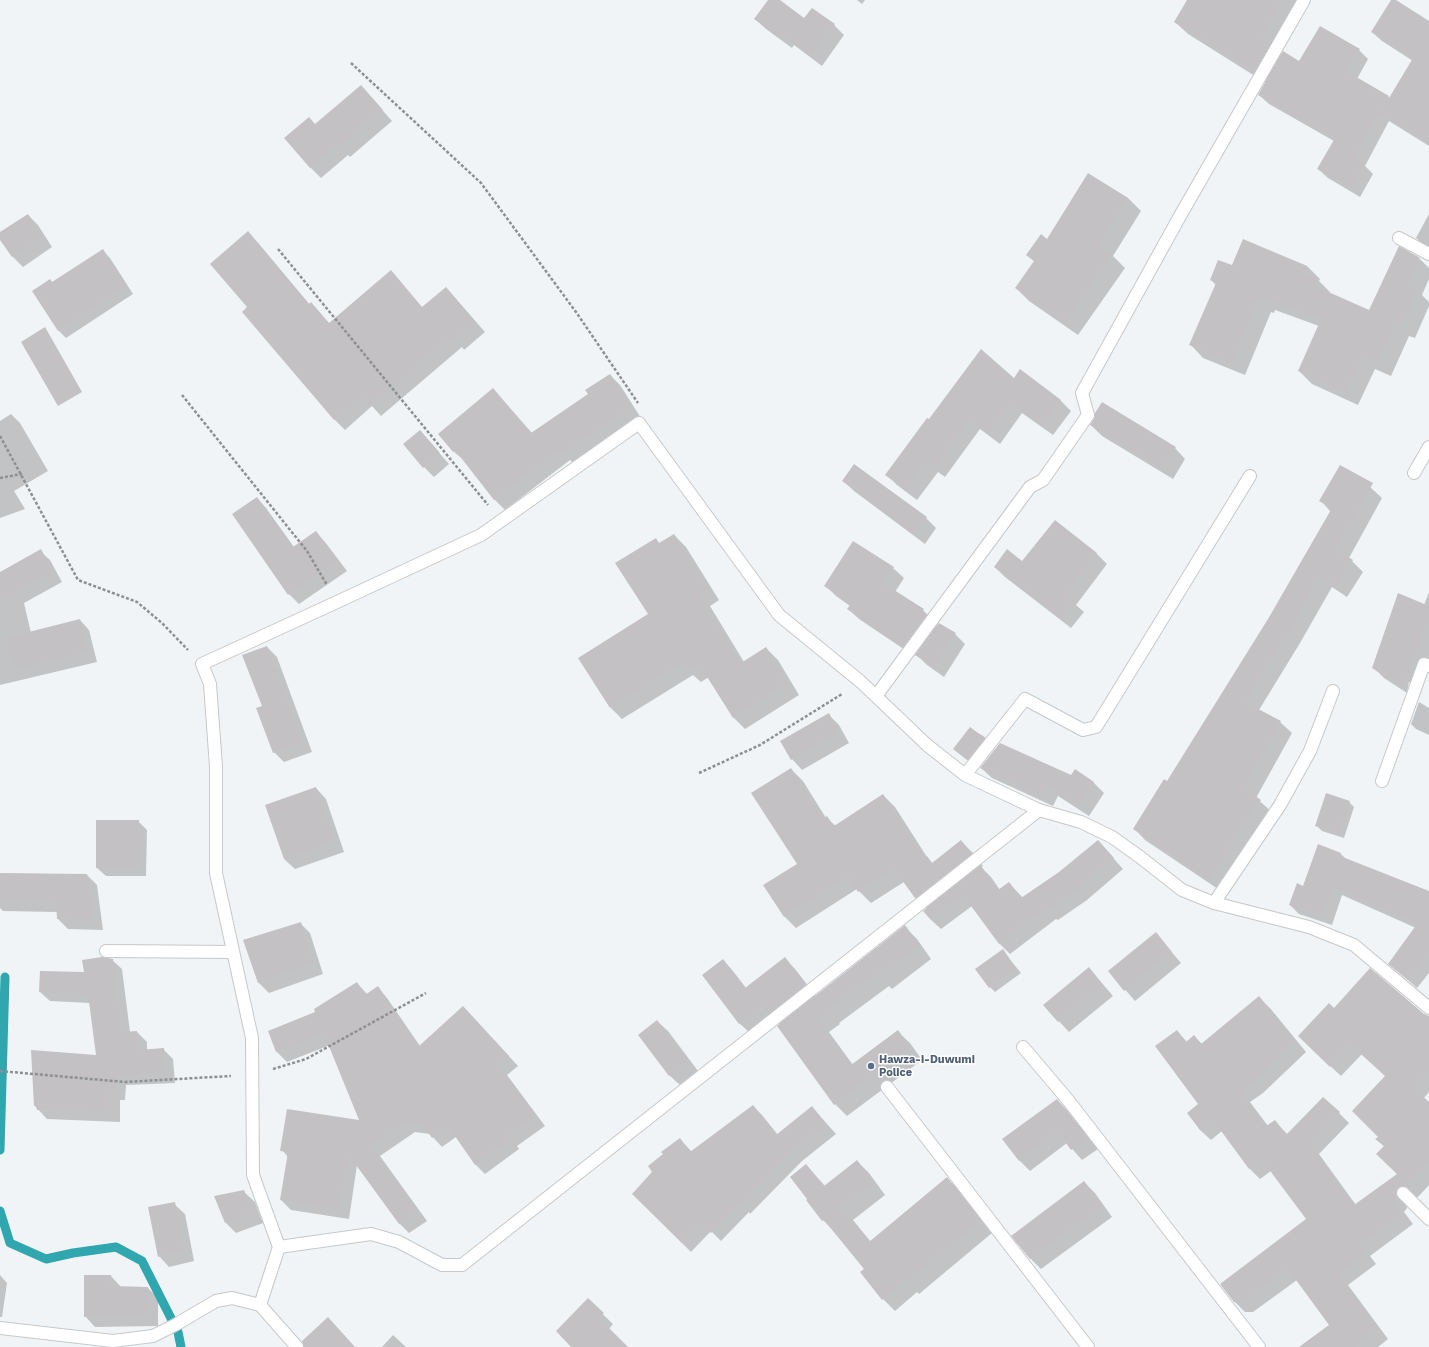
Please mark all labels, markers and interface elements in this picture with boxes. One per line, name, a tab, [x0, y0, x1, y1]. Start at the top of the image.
place label: Hawza-i-Duwumi Police	[879, 1053, 975, 1079]
marker: Hawza-i-Duwumi Police	[866, 1061, 876, 1071]

